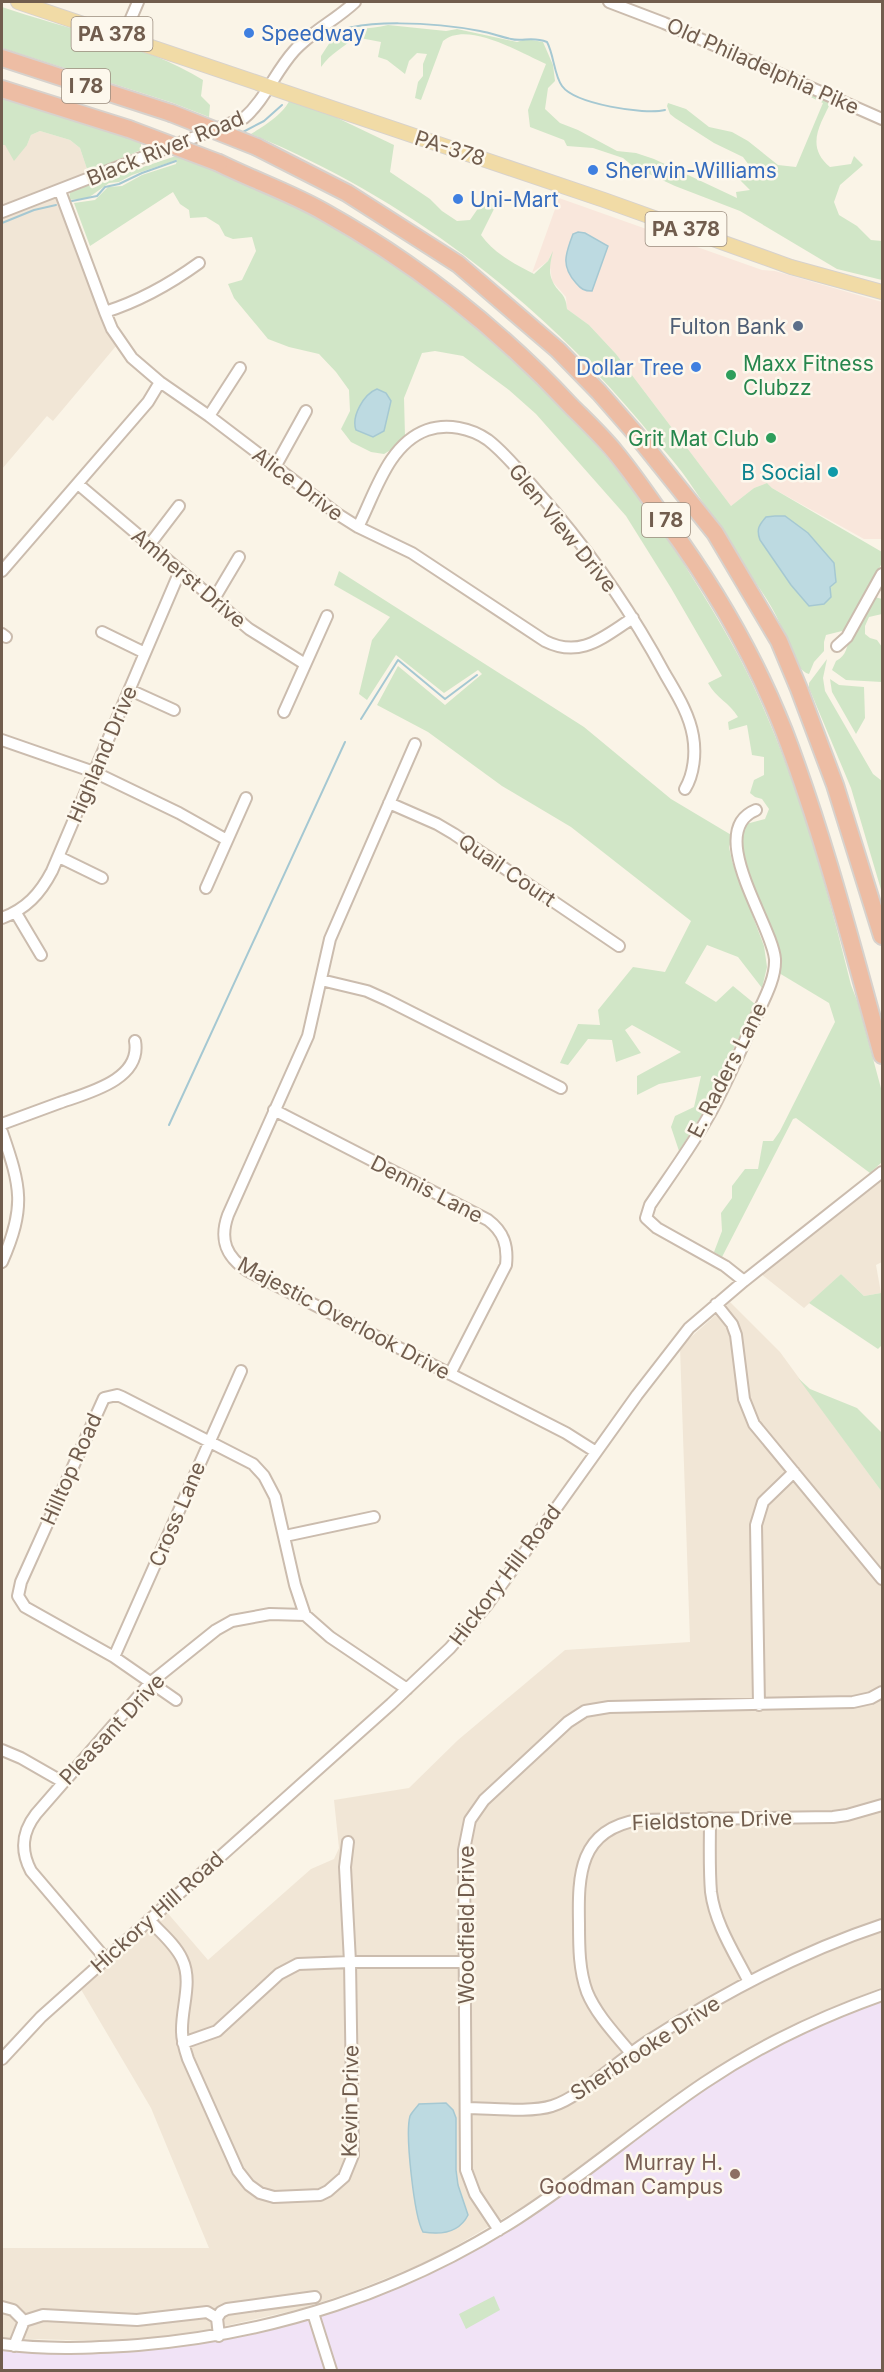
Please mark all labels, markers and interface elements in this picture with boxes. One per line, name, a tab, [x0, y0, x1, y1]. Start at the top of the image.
street label: Old Philadelphia Pike	[663, 12, 863, 120]
road number: PA 378	[72, 17, 152, 51]
place label: Speedway	[261, 21, 365, 46]
marker: Speedway	[242, 26, 256, 40]
road number: I 78	[62, 69, 110, 103]
street label: Black River Road	[83, 105, 247, 191]
street label: PA-378	[412, 125, 488, 171]
place label: Sherwin-Williams	[605, 158, 777, 183]
marker: Sherwin-Williams	[586, 163, 600, 177]
place label: Uni-Mart	[470, 187, 559, 212]
marker: Uni-Mart	[451, 192, 465, 206]
road number: PA 378	[646, 212, 726, 246]
place label: Fulton Bank	[669, 314, 786, 339]
marker: Fulton Bank	[791, 319, 805, 333]
place label: Maxx Fitness Clubzz	[743, 351, 874, 400]
place label: Dollar Tree	[576, 355, 684, 380]
marker: Dollar Tree	[689, 360, 703, 374]
marker: Maxx Fitness Clubzz	[724, 368, 738, 382]
place label: Grit Mat Club	[628, 426, 759, 451]
marker: Grit Mat Club	[764, 431, 778, 445]
street label: Alice Drive	[248, 442, 348, 526]
street label: Glen View Drive	[504, 459, 622, 597]
place label: B Social	[741, 460, 821, 485]
marker: B Social	[826, 465, 840, 479]
road number: I 78	[642, 503, 690, 537]
street label: Amherst Drive	[127, 523, 251, 633]
street label: Highland Drive	[62, 682, 142, 826]
street label: Quail Court	[454, 828, 560, 912]
street label: E. Raders Lane	[682, 998, 772, 1142]
street label: Dennis Lane	[367, 1150, 487, 1228]
street label: Majestic Overlook Drive	[234, 1251, 454, 1385]
street label: Hilltop Road	[35, 1409, 107, 1529]
street label: Cross Lane	[144, 1458, 210, 1570]
street label: Hickory Hill Road	[444, 1500, 566, 1650]
street label: Pleasant Drive	[54, 1668, 170, 1790]
street label: Fieldstone Drive	[631, 1805, 793, 1835]
street label: Hickory Hill Road	[86, 1846, 228, 1978]
street label: Woodfield Drive	[454, 1846, 479, 2004]
street label: Sherbrooke Drive	[566, 1990, 724, 2106]
street label: Kevin Drive	[337, 2045, 363, 2157]
place label: Murray H. Goodman Campus	[539, 2150, 723, 2199]
marker: Murray H. Goodman Campus	[728, 2167, 742, 2181]

